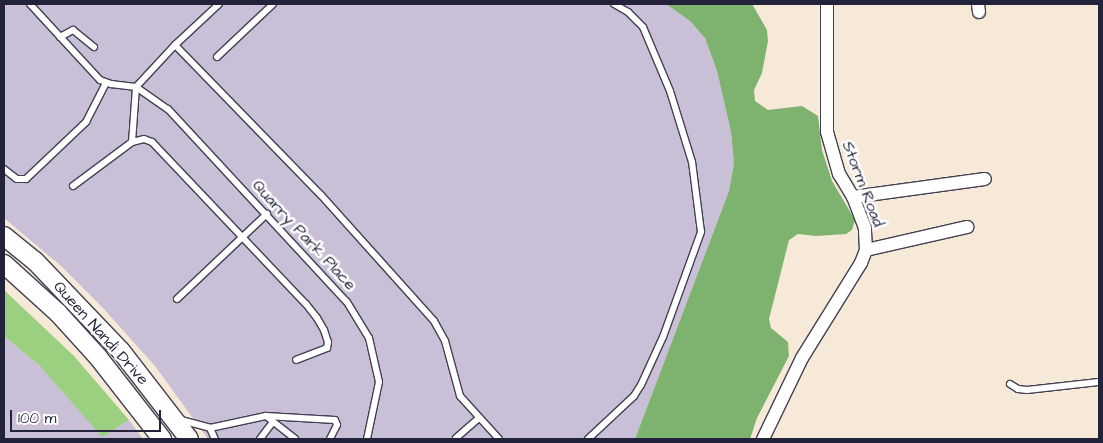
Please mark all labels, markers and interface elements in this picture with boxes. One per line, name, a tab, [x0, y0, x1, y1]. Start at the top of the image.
street label: Storm Road	[838, 138, 888, 230]
street label: Quarry Park Place	[248, 176, 360, 294]
street label: Queen Nandi Drive	[49, 277, 153, 389]
scale bar	[12, 400, 164, 432]
text: 100 m	[18, 408, 57, 429]

